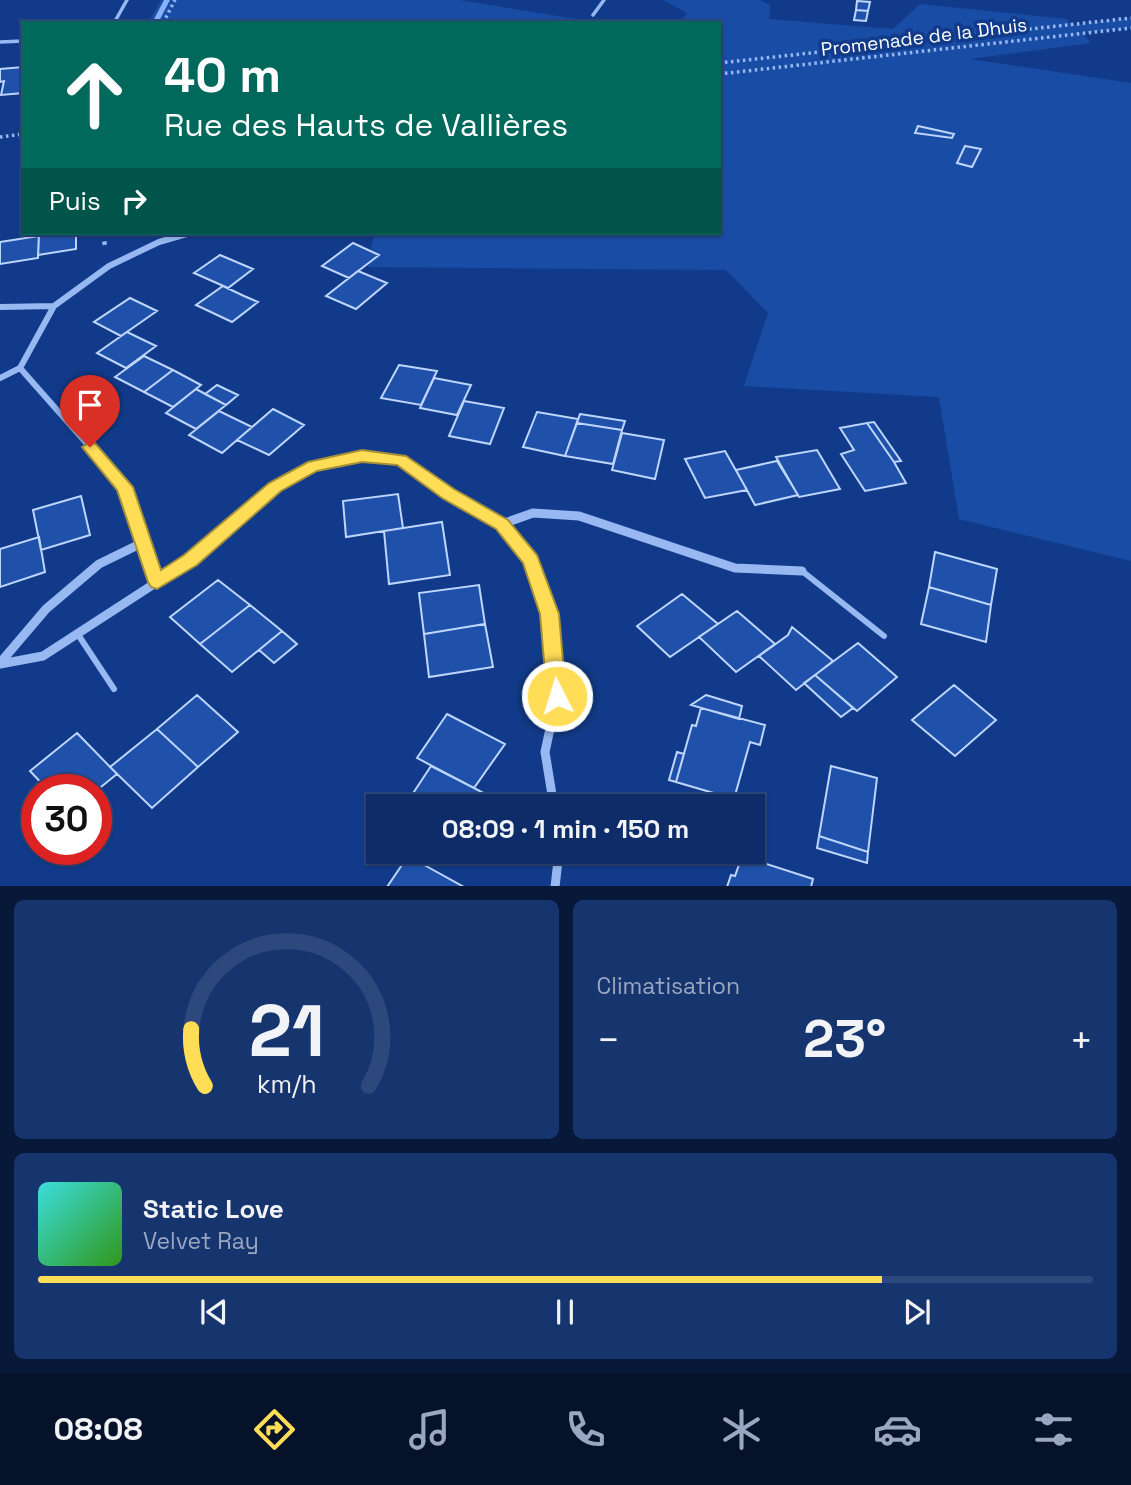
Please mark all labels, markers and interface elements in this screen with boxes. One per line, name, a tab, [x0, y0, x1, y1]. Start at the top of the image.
street label: Promenade de la Dhuis	[820, 12, 1028, 62]
text: 40 m	[164, 44, 281, 106]
icon: ahead	[49, 49, 140, 140]
text: Rue des Hauts de Vallières	[164, 105, 568, 145]
icon: right	[115, 182, 153, 220]
text: Puis	[49, 184, 101, 218]
pin	[60, 375, 120, 447]
icon: arrive	[71, 386, 109, 424]
position arrow	[520, 659, 594, 733]
speed limit sign: 30	[21, 774, 112, 865]
text: 08:09 · 1 min · 150 m	[442, 812, 689, 846]
text: Climatisation	[597, 971, 740, 1001]
text: 21	[248, 984, 324, 1077]
text: 23°	[803, 1006, 886, 1072]
text: −	[597, 1016, 620, 1064]
text: +	[1069, 1016, 1093, 1064]
text: km/h	[256, 1067, 316, 1099]
text: Static Love	[143, 1192, 284, 1226]
text: Velvet Ray	[143, 1226, 259, 1256]
icon: previous	[195, 1293, 233, 1331]
icon: pause	[546, 1293, 584, 1331]
icon: next	[898, 1293, 936, 1331]
icon: directions	[250, 1405, 299, 1454]
icon: music	[405, 1405, 454, 1454]
icon: phone	[561, 1405, 610, 1454]
icon: climate	[717, 1405, 766, 1454]
icon: car	[873, 1405, 922, 1454]
icon: filters	[1029, 1405, 1078, 1454]
text: 08:08	[53, 1409, 143, 1449]

